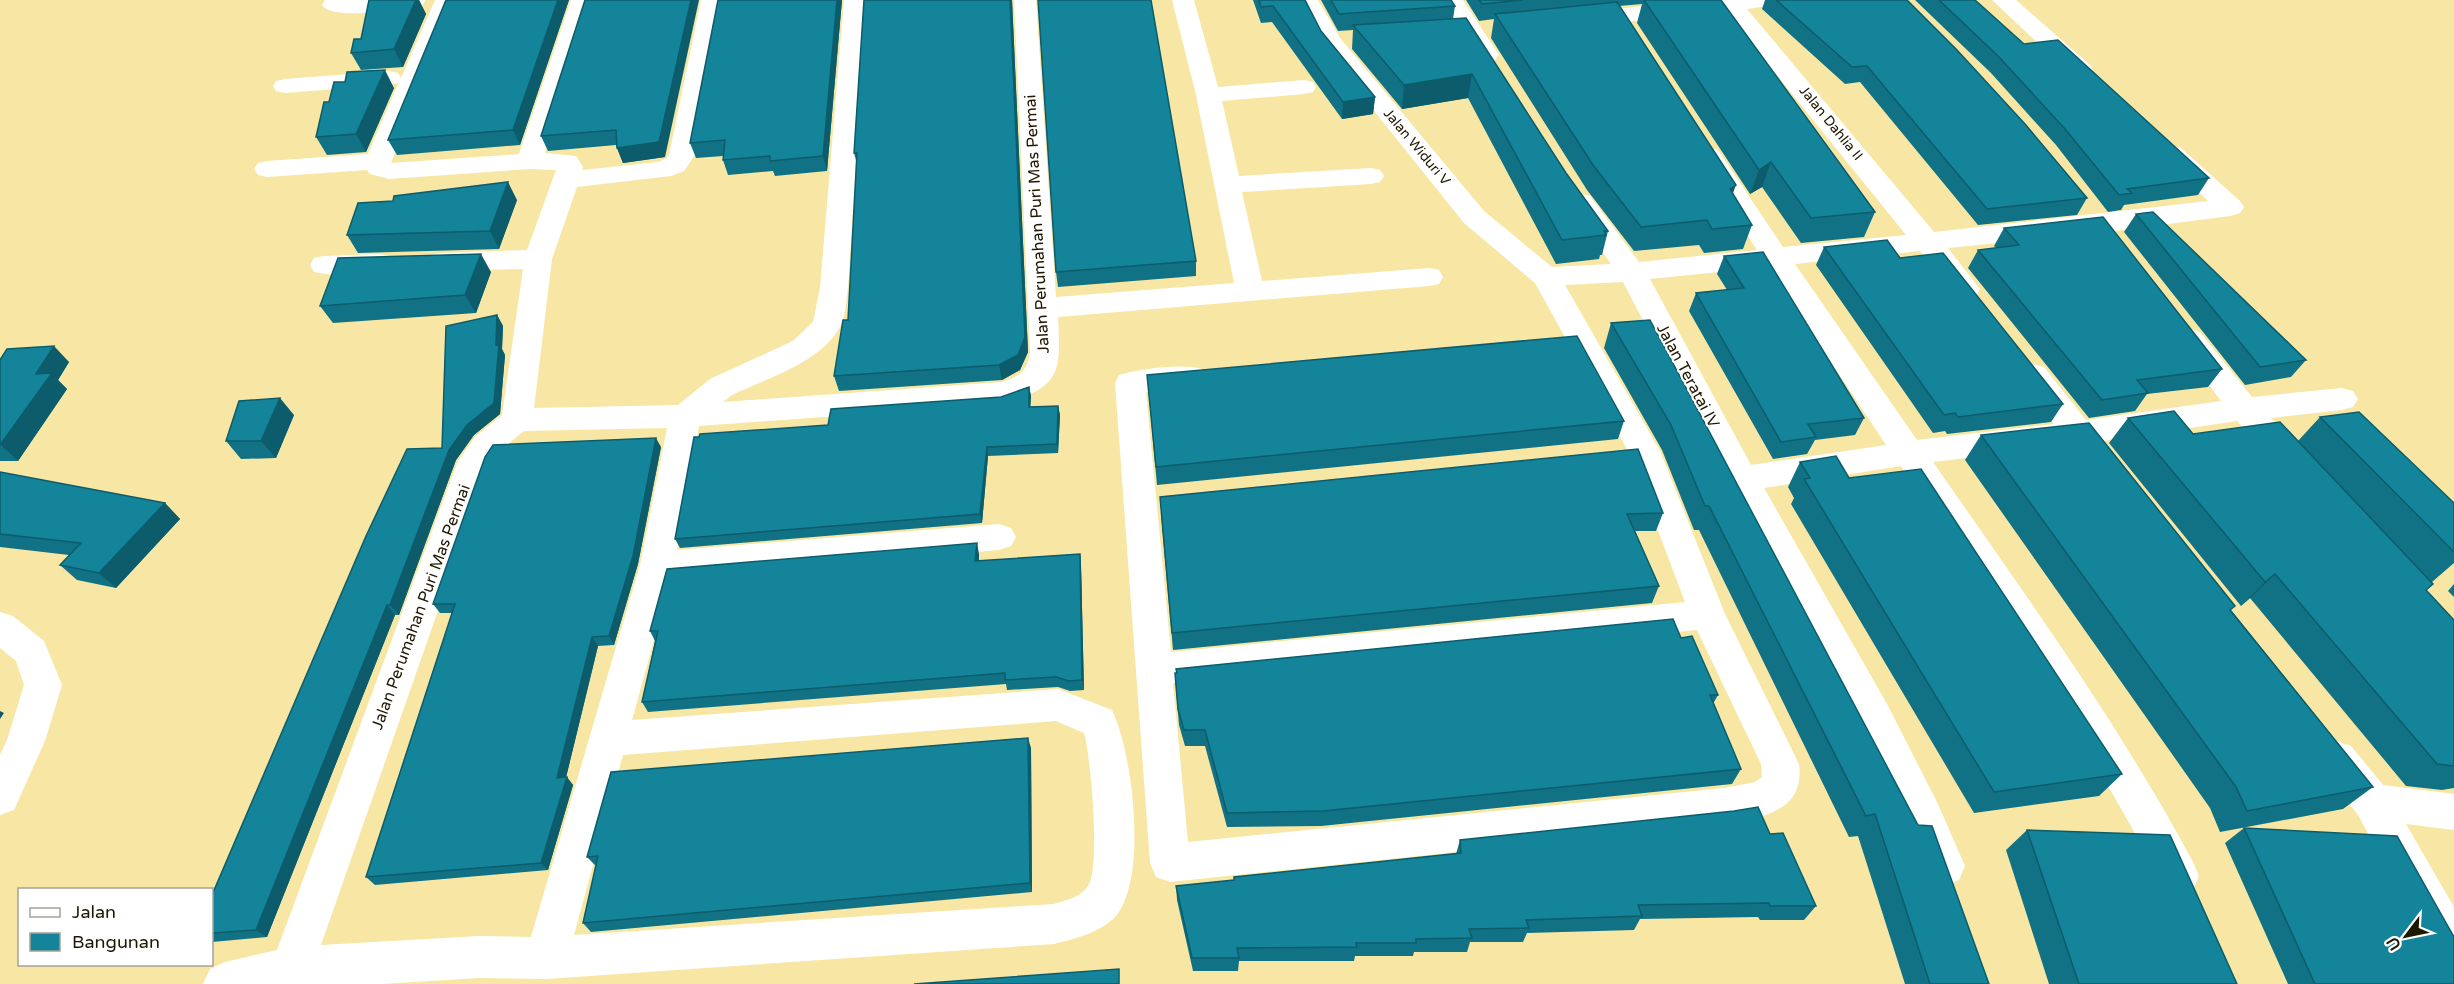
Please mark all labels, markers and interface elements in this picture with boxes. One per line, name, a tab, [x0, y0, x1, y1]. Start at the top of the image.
street label: Jalan Dahlia II	[1796, 82, 1866, 164]
street label: Jalan Perumahan Puri Mas Permai	[1020, 94, 1054, 354]
street label: Jalan Widuri V	[1380, 105, 1454, 189]
street label: Jalan Teratai IV	[1652, 321, 1724, 431]
street label: Jalan Perumahan Puri Mas Permai	[367, 482, 475, 732]
legend	[18, 888, 213, 966]
text: Jalan	[72, 901, 116, 923]
north arrow	[2376, 906, 2436, 966]
text: Bangunan	[72, 931, 160, 953]
text: U	[2382, 933, 2406, 954]

